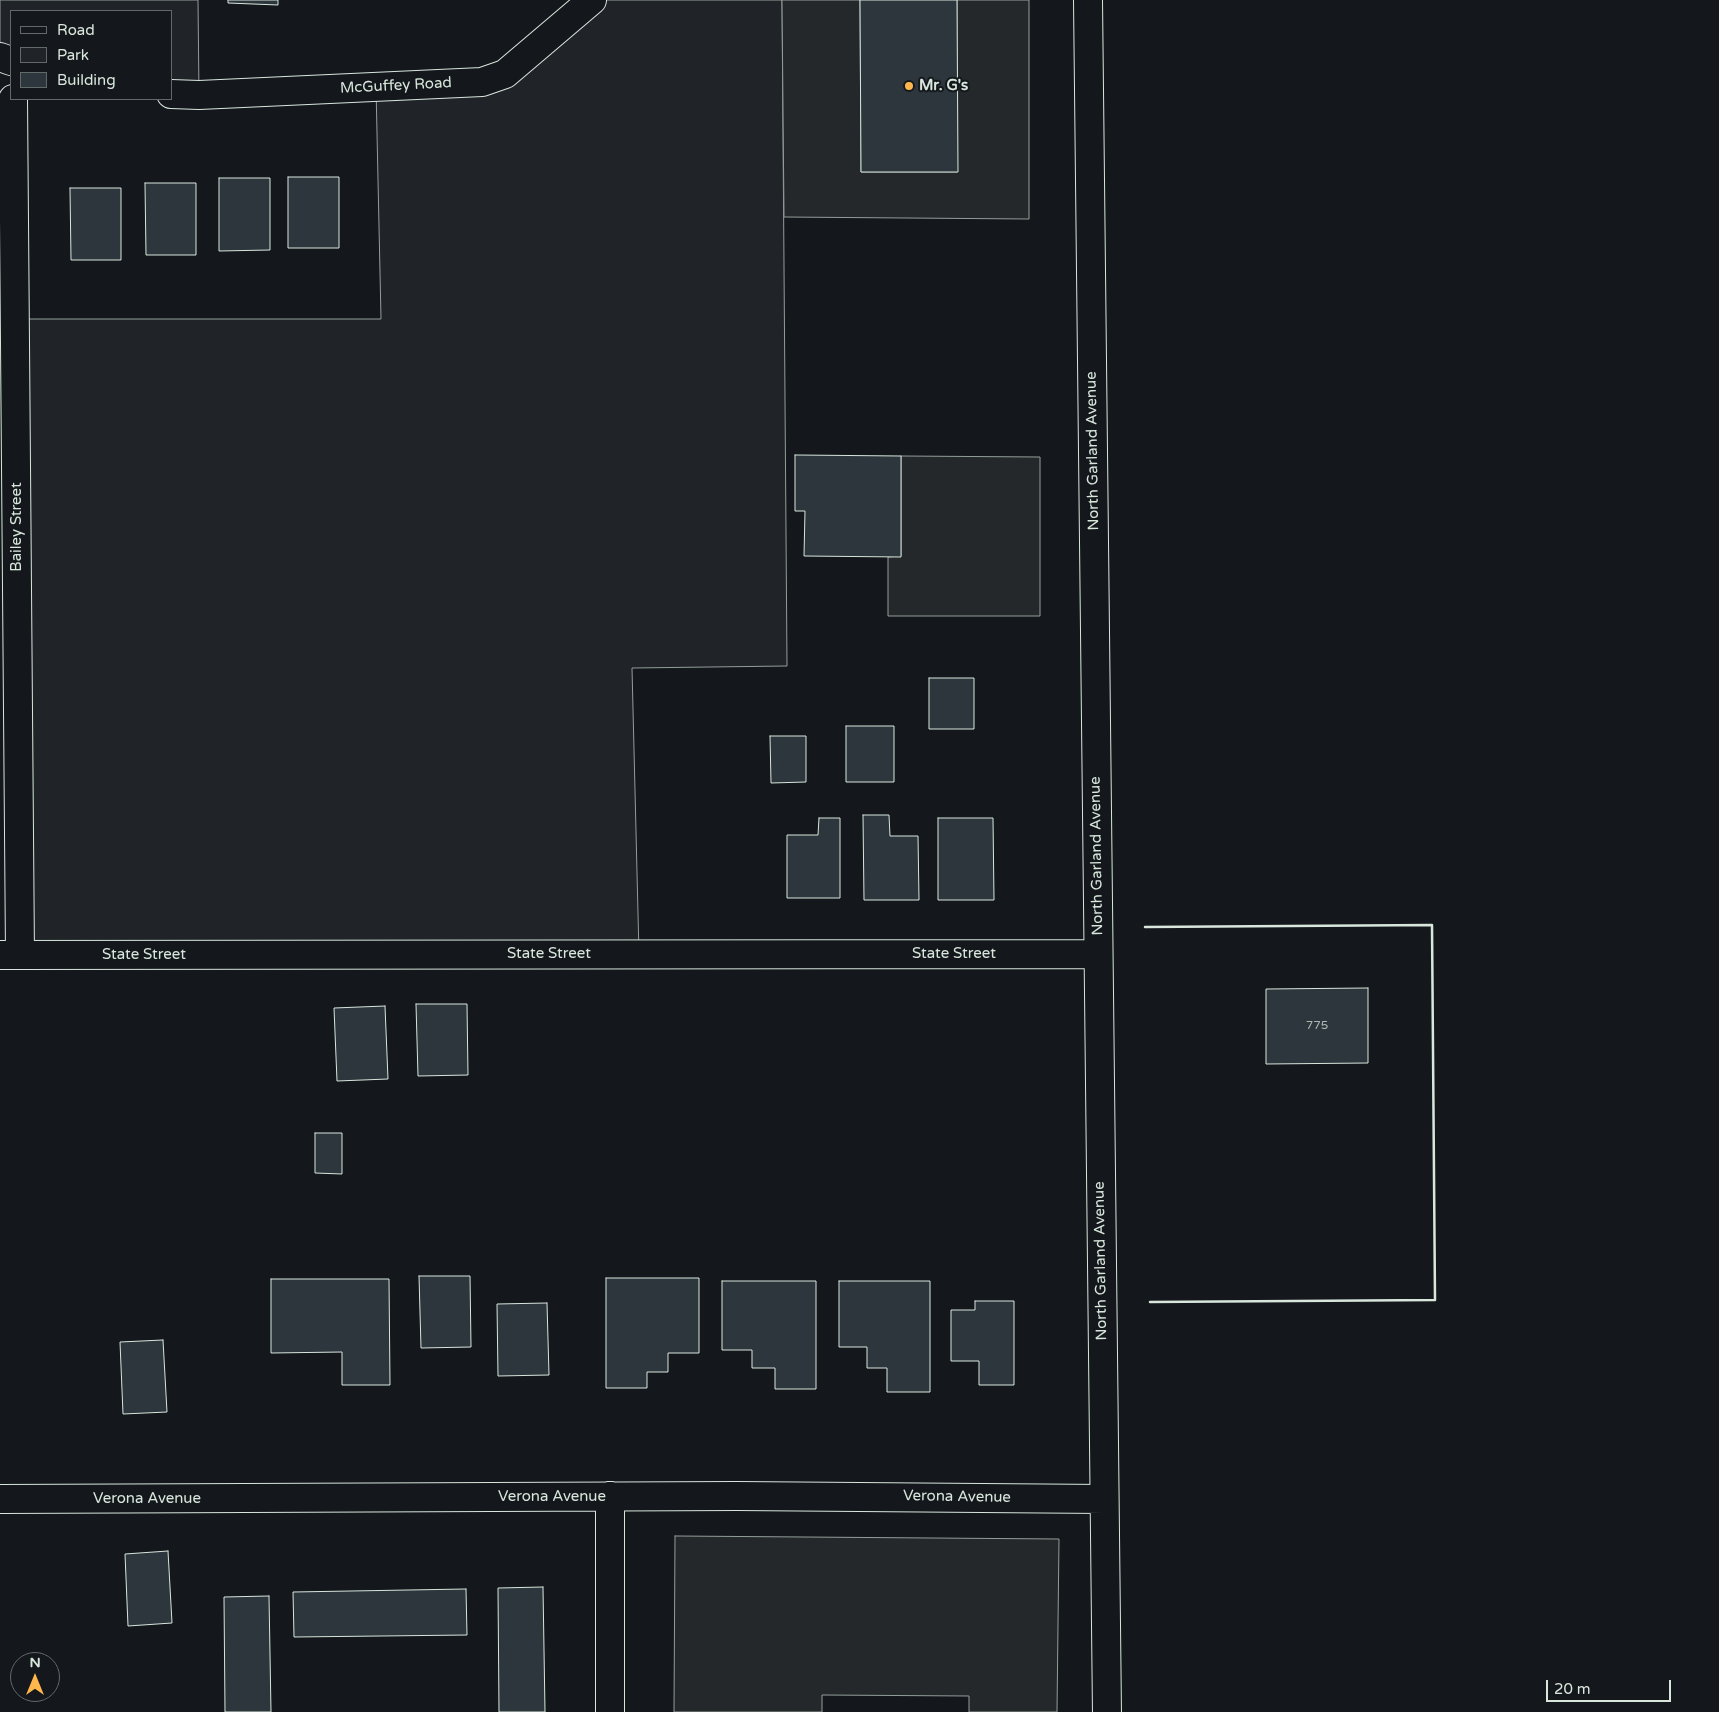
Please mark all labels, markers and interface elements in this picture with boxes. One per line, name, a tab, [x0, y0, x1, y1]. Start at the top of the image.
legend	[10, 10, 172, 100]
text: Road	[57, 21, 95, 39]
text: Park	[57, 46, 89, 64]
text: Building	[57, 71, 116, 89]
street label: McGuffey Road	[340, 74, 452, 98]
place label: Mr. G's	[919, 77, 968, 95]
marker: Mr. G's	[903, 80, 915, 92]
street label: North Garland Avenue	[1083, 371, 1103, 531]
street label: Bailey Street	[8, 482, 26, 572]
street label: North Garland Avenue	[1087, 776, 1107, 936]
street label: State Street	[507, 945, 591, 963]
street label: State Street	[912, 945, 996, 963]
street label: State Street	[102, 946, 186, 964]
house number: 775	[1306, 1019, 1328, 1033]
street label: North Garland Avenue	[1091, 1181, 1111, 1341]
street label: Verona Avenue	[903, 1487, 1011, 1507]
street label: Verona Avenue	[498, 1488, 606, 1506]
street label: Verona Avenue	[93, 1490, 201, 1508]
north arrow	[10, 1652, 60, 1702]
text: N	[29, 1654, 41, 1671]
scale bar	[1549, 1670, 1674, 1702]
text: 20 m	[1554, 1680, 1591, 1698]

